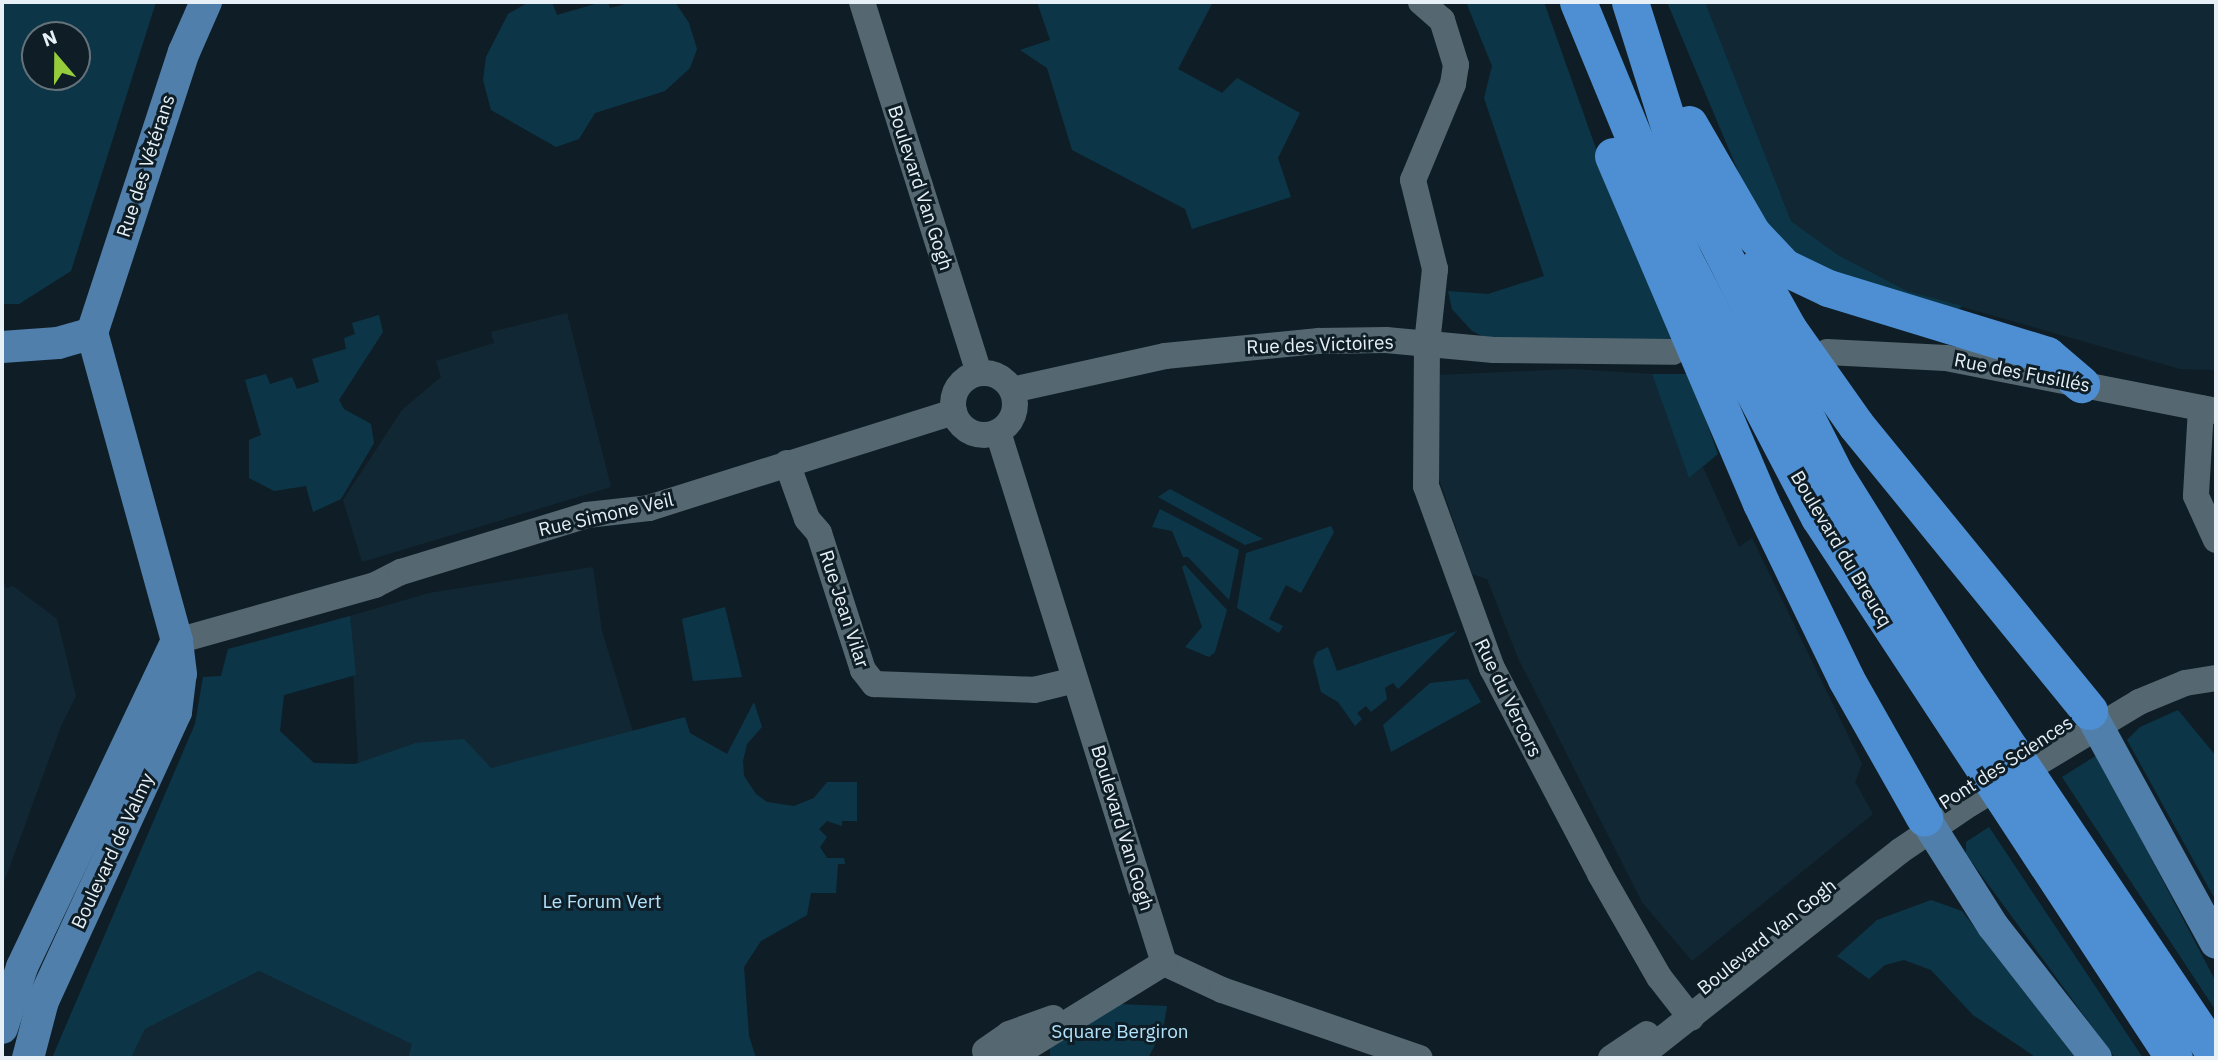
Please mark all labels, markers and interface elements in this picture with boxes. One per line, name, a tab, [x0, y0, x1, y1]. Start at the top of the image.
north arrow	[21, 21, 91, 91]
text: N	[39, 25, 60, 52]
street label: Rue des Vétérans	[112, 92, 180, 240]
street label: Boulevard Van Gogh	[883, 103, 957, 273]
street label: Rue des Victoires	[1246, 331, 1394, 359]
street label: Rue des Fusillés	[1952, 349, 2092, 397]
street label: Boulevard du Breucq	[1785, 467, 1897, 631]
street label: Rue Simone Veil	[536, 488, 676, 542]
street label: Rue Jean Vilar	[814, 547, 874, 671]
street label: Rue du Vercors	[1470, 635, 1546, 761]
street label: Pont des Sciences	[1935, 711, 2077, 815]
street label: Boulevard Van Gogh	[1086, 742, 1158, 914]
street label: Boulevard de Valmy	[67, 770, 159, 932]
street label: Boulevard Van Gogh	[1693, 874, 1841, 1000]
park label: Le Forum Vert	[542, 891, 662, 913]
park label: Square Bergiron	[1051, 1021, 1189, 1043]

